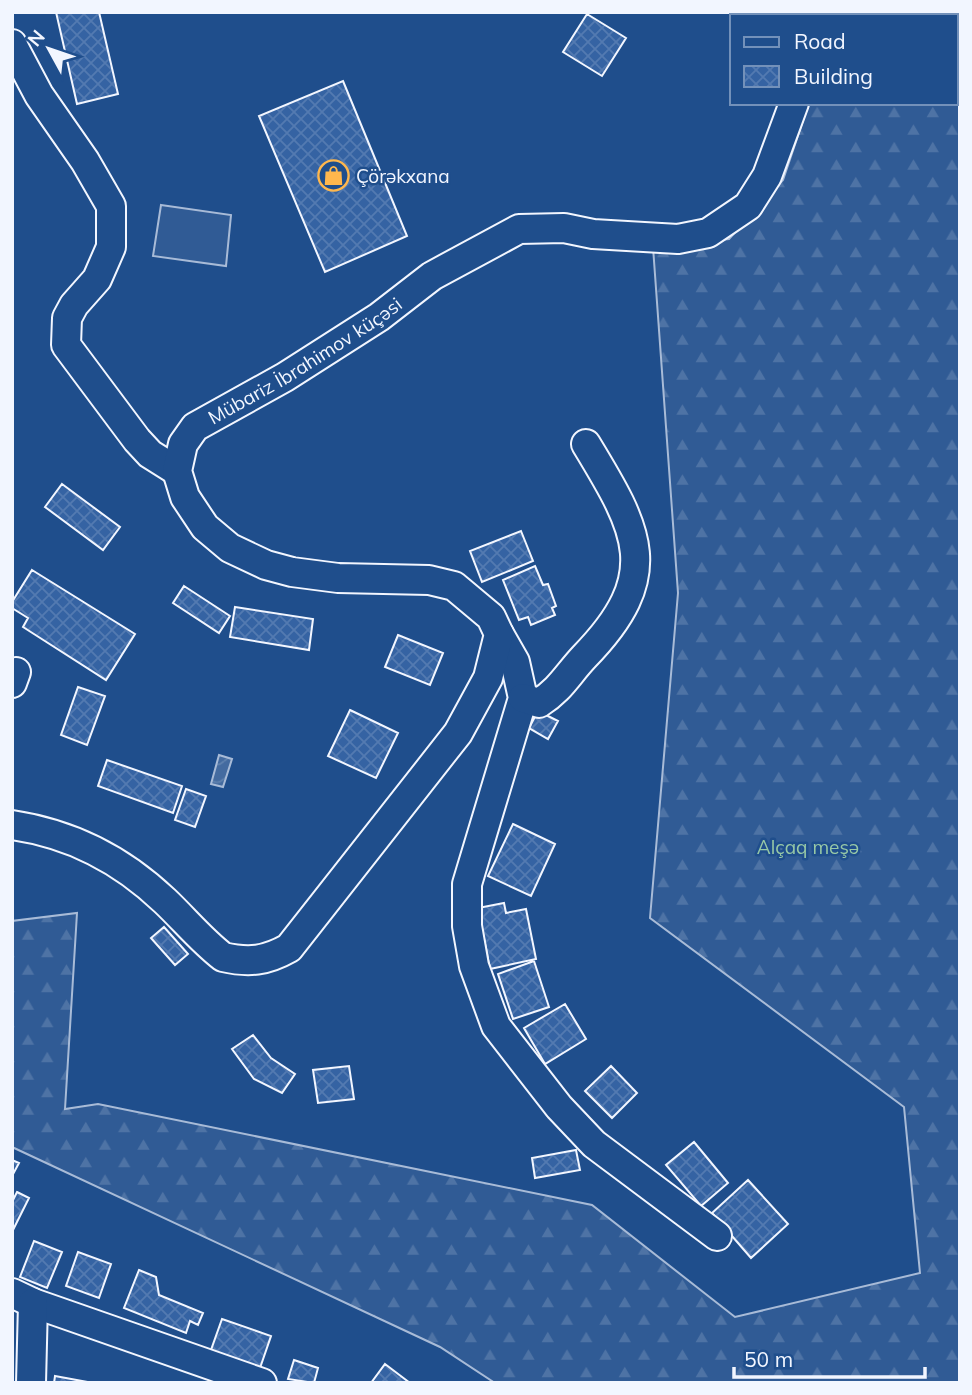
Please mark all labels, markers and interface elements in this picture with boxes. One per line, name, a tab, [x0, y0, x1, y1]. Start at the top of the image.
north arrow	[14, 14, 84, 84]
legend	[730, 14, 958, 105]
text: N	[22, 25, 50, 51]
text: Road	[794, 28, 845, 54]
text: Building	[794, 63, 873, 89]
shop icon: Çörəkxana	[316, 159, 350, 193]
place label: Çörəkxana	[356, 164, 450, 188]
street label: Mübariz İbrahimov küçəsi	[204, 292, 407, 429]
park label: Alçaq meşə	[757, 835, 859, 859]
scale bar	[734, 1336, 925, 1380]
text: 50 m	[744, 1346, 793, 1372]

